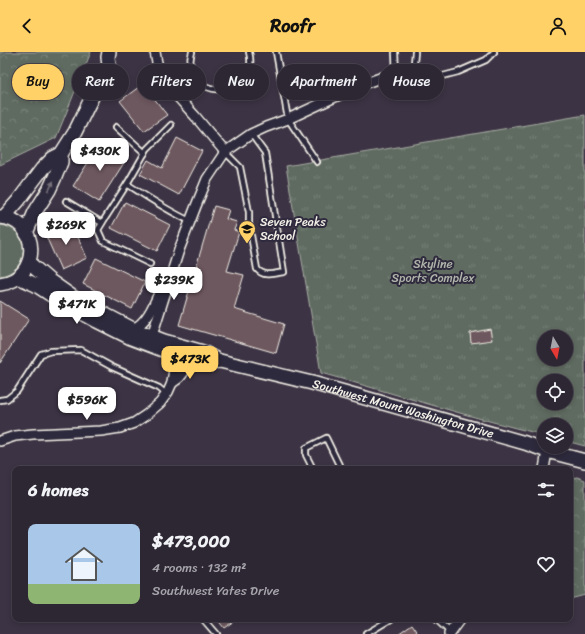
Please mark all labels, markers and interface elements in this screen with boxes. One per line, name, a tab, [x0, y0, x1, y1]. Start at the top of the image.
text: Roofr	[270, 10, 315, 42]
icon: back	[16, 15, 38, 37]
icon: person	[547, 15, 569, 37]
chip: Buy	[12, 64, 64, 100]
chip: Rent	[72, 64, 129, 100]
chip: Filters	[137, 64, 206, 100]
chip: New	[214, 64, 269, 100]
chip: Apartment	[277, 64, 371, 100]
chip: House	[379, 64, 444, 100]
pin: $430K	[72, 138, 128, 172]
text: $430K	[80, 139, 120, 162]
one-way arrow	[48, 180, 54, 192]
place label: Seven Peaks School	[260, 211, 326, 247]
pin: $269K	[38, 212, 94, 246]
text: $269K	[46, 213, 86, 236]
school or university icon: Seven Peaks School	[237, 219, 257, 244]
park label: Skyline Sports Complex	[392, 253, 475, 289]
pin: $239K	[146, 267, 202, 301]
text: $239K	[154, 268, 194, 291]
pin: $471K	[49, 291, 105, 325]
text: $471K	[58, 292, 96, 315]
north arrow	[537, 330, 573, 366]
map controls	[537, 330, 573, 454]
pin: $473K	[162, 346, 218, 380]
text: $473K	[170, 347, 210, 370]
street label: Southwest Mount Washington Drive	[310, 373, 497, 445]
button: locate	[537, 374, 573, 410]
pin: $596K	[59, 387, 115, 421]
text: $596K	[67, 388, 107, 411]
button: layers	[537, 418, 573, 454]
text: 6 homes	[28, 475, 88, 505]
icon: filters	[535, 479, 557, 501]
text: $473,000	[152, 526, 230, 556]
icon: home	[60, 540, 108, 588]
icon: heart	[535, 553, 557, 575]
text: 4 rooms · 132 m²	[152, 556, 246, 579]
text: Southwest Yates Drive	[152, 579, 280, 602]

